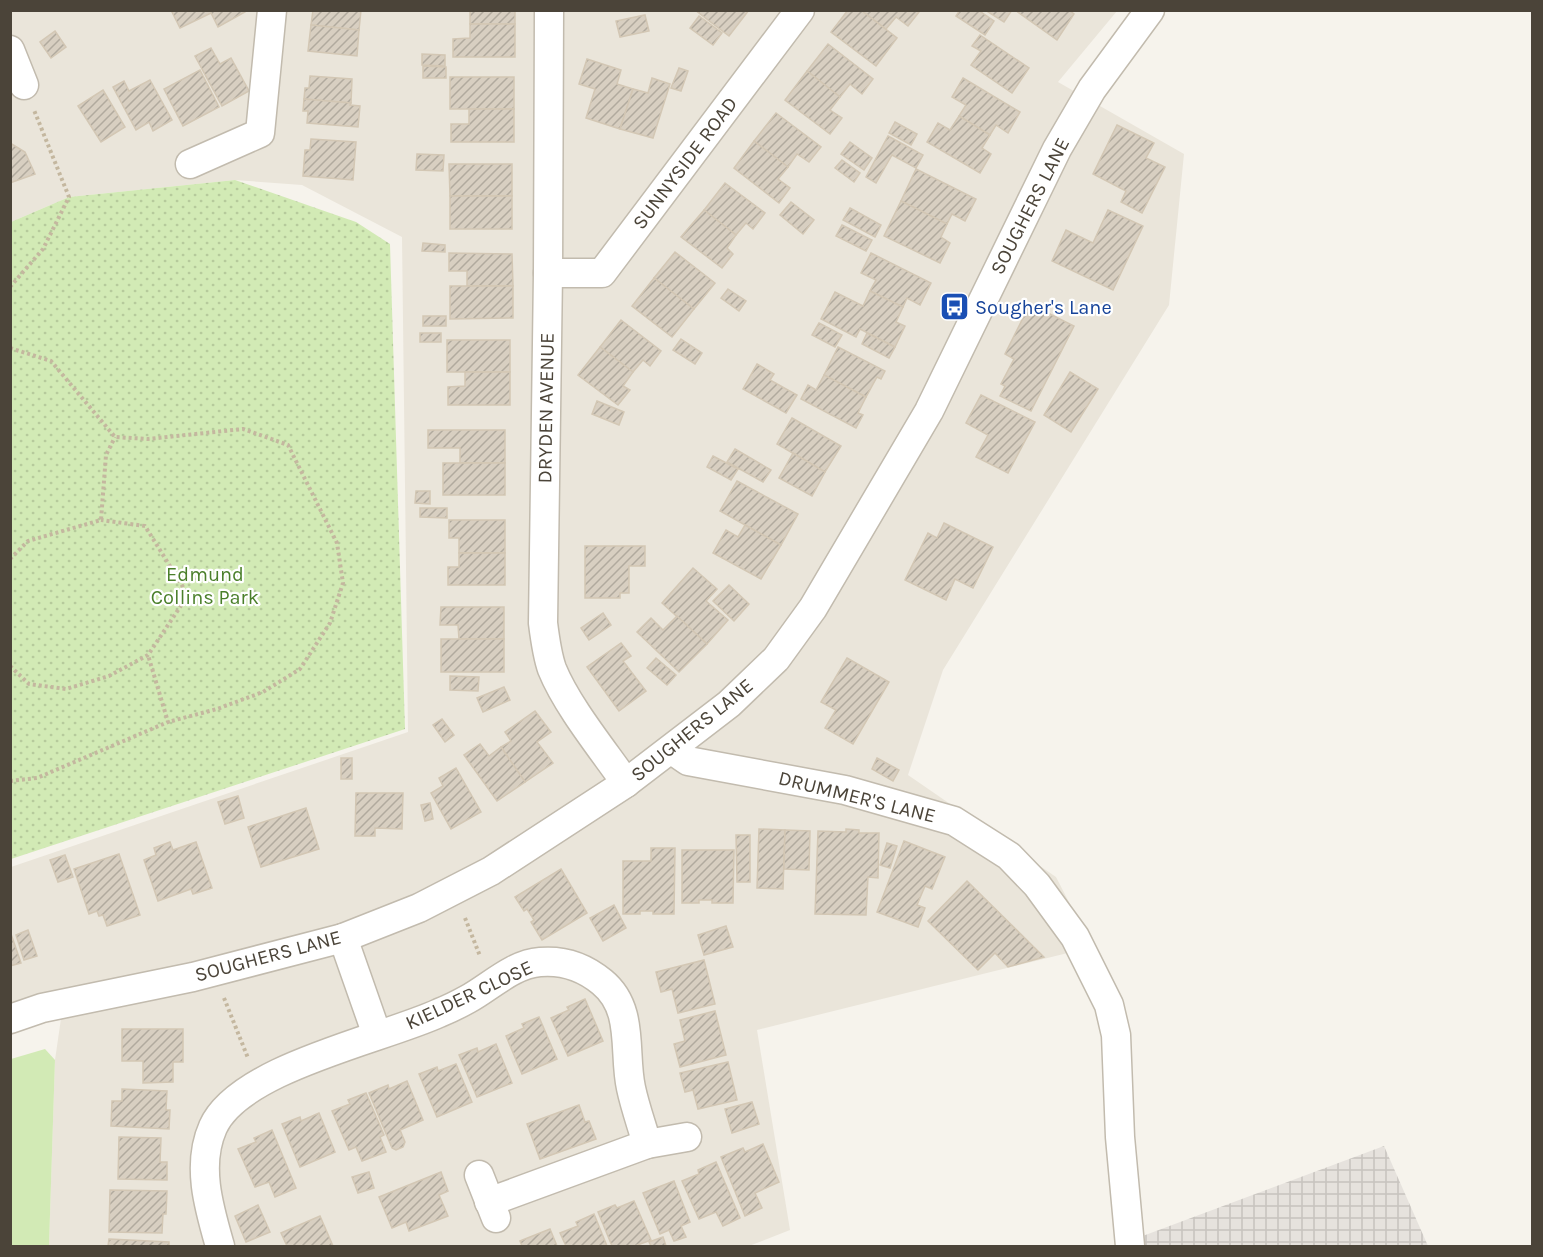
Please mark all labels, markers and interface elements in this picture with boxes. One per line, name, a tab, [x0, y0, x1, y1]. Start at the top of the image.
street label: SUNNYSIDE ROAD	[628, 92, 742, 234]
street label: SOUGHERS LANE	[986, 134, 1074, 278]
bus stop icon: Sougher's Lane	[938, 291, 970, 323]
place label: Sougher's Lane	[975, 296, 1112, 319]
street label: DRYDEN AVENUE	[533, 332, 559, 484]
park label: Edmund Collins Park	[151, 563, 259, 609]
street label: SOUGHERS LANE	[626, 674, 758, 786]
street label: DRUMMER'S LANE	[776, 766, 938, 828]
street label: SOUGHERS LANE	[192, 925, 344, 987]
street label: KIELDER CLOSE	[402, 955, 536, 1035]

